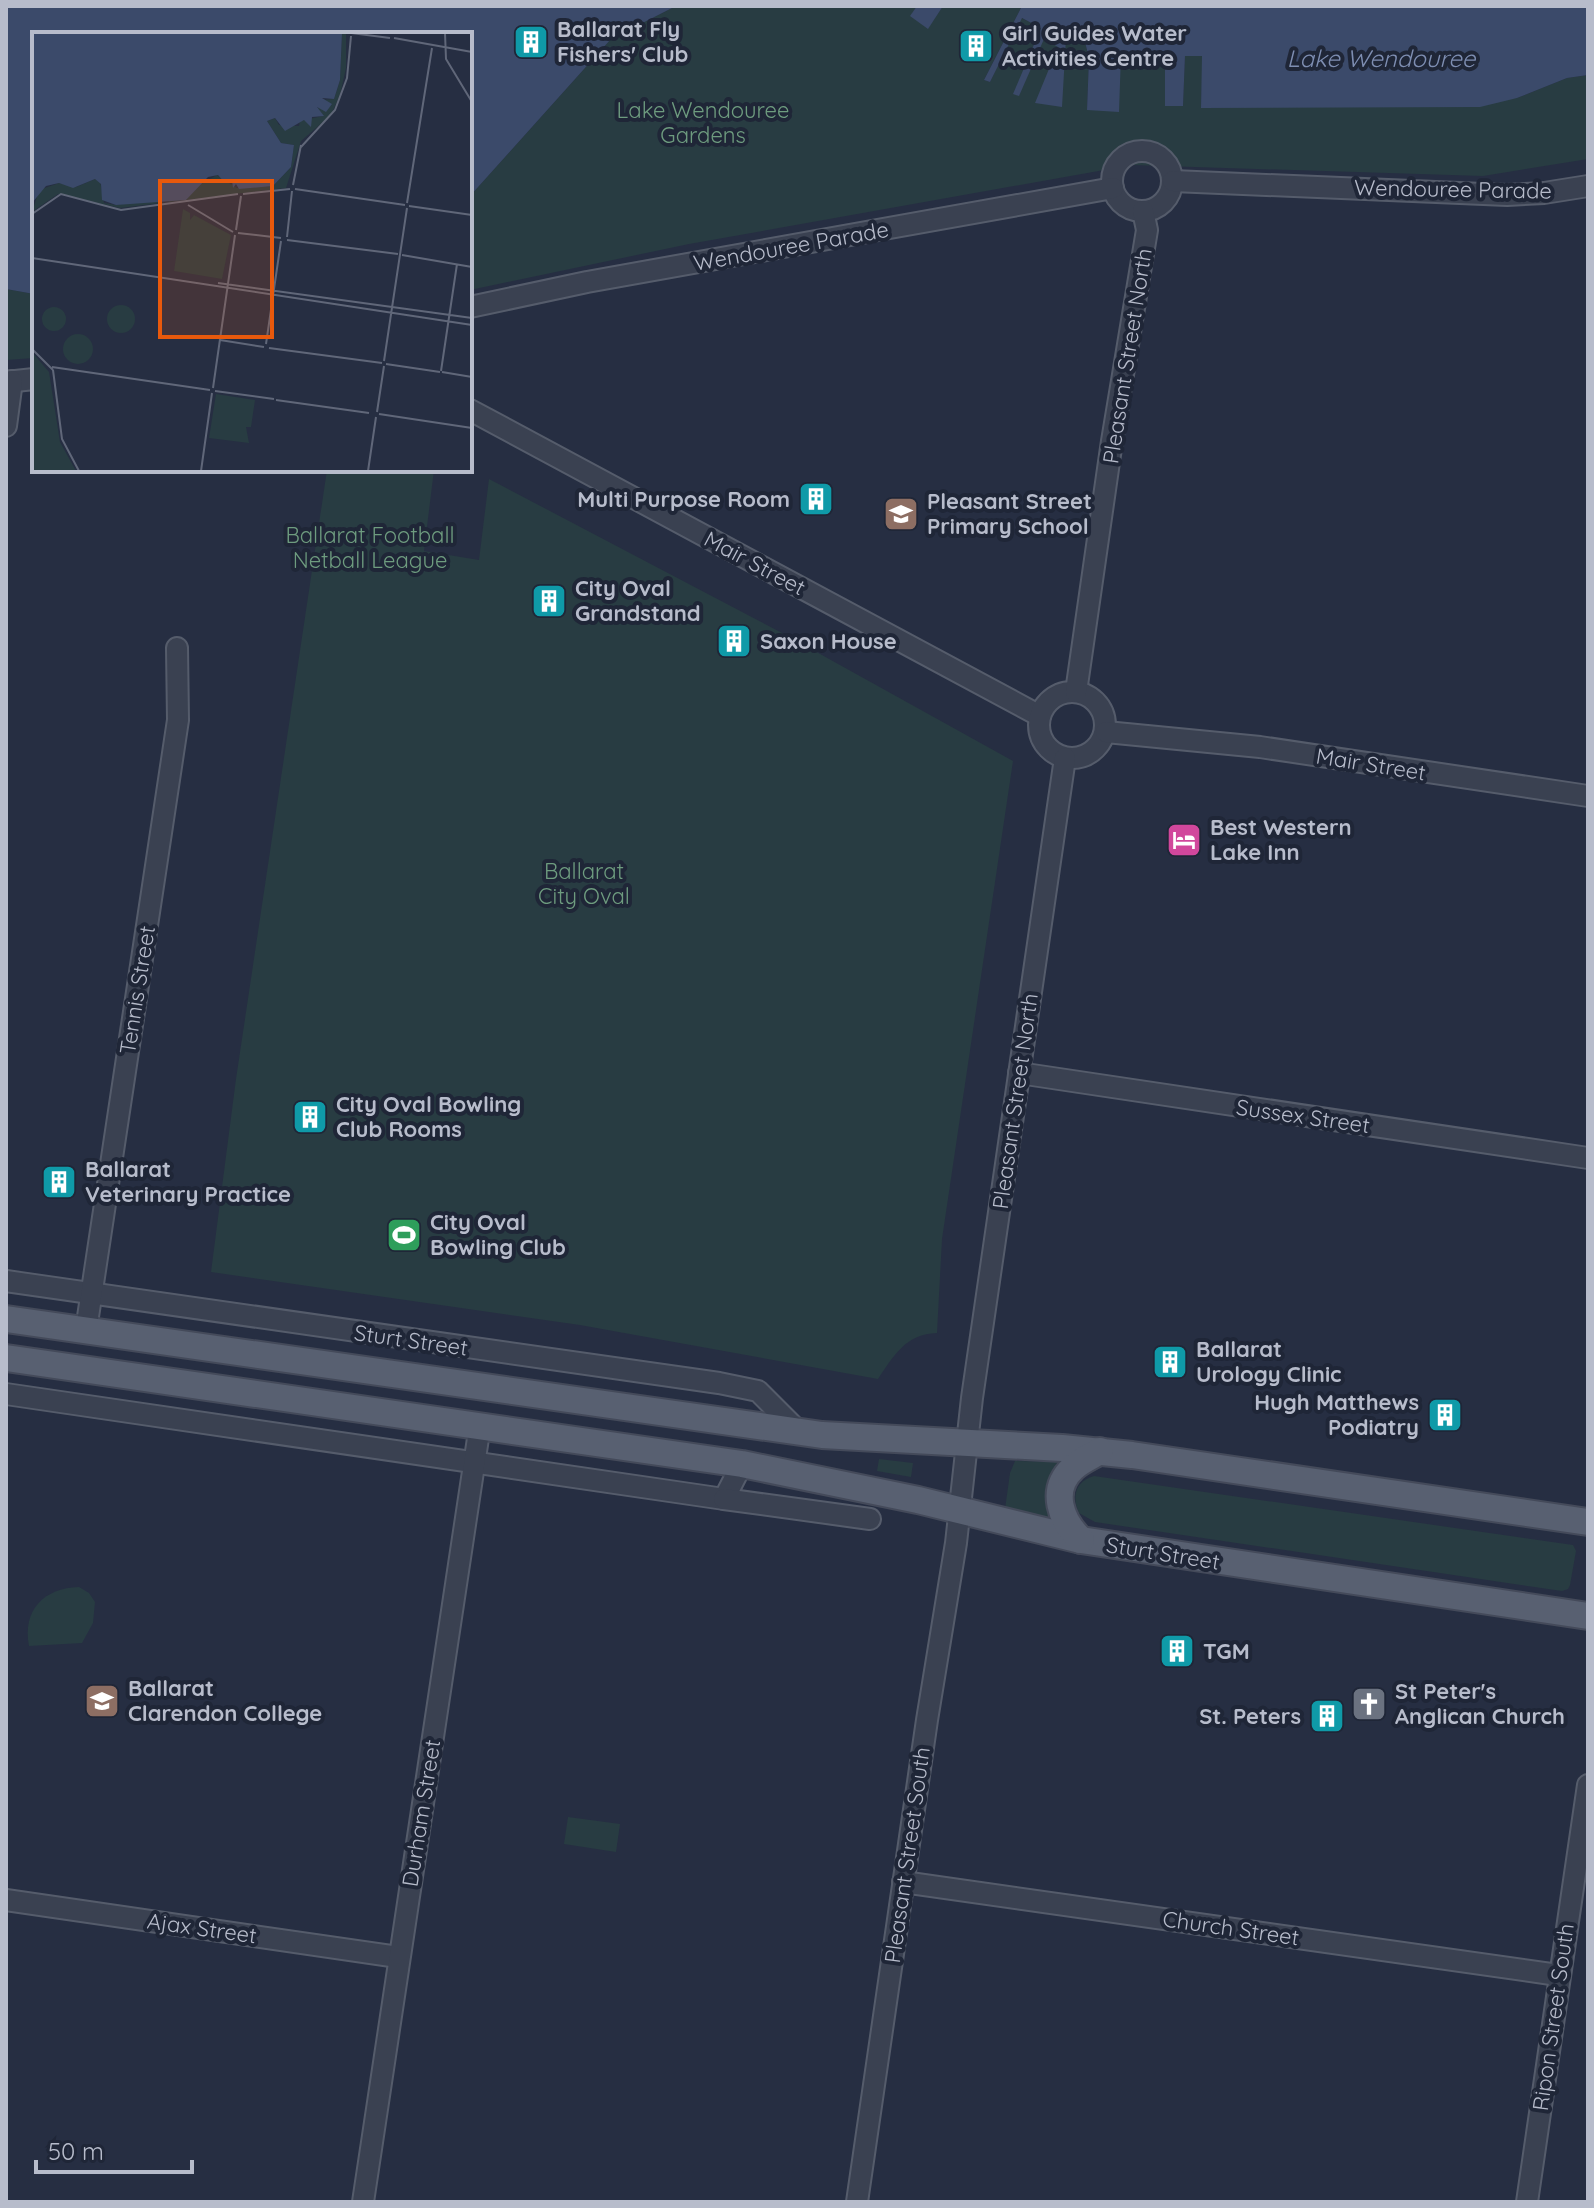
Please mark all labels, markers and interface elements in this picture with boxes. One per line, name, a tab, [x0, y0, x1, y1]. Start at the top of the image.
place label: Ballarat Fly Fishers' Club	[557, 15, 688, 68]
place label: Girl Guides Water Activities Centre	[1002, 19, 1187, 72]
building icon: Ballarat Fly Fishers' Club	[512, 23, 550, 61]
building icon: Girl Guides Water Activities Centre	[957, 27, 995, 65]
inset map	[32, 32, 472, 472]
water label: Lake Wendouree	[1287, 43, 1477, 73]
park label: Lake Wendouree Gardens	[617, 96, 789, 149]
street label: Wendouree Parade	[1354, 173, 1552, 205]
street label: Wendouree Parade	[691, 215, 891, 277]
street label: Pleasant Street North	[1096, 246, 1158, 466]
building icon: Multi Purpose Room	[797, 480, 835, 518]
place label: Multi Purpose Room	[577, 485, 790, 513]
place label: Pleasant Street Primary School	[927, 487, 1092, 540]
school or university icon: Pleasant Street Primary School	[882, 495, 920, 533]
park label: Ballarat Football Netball League	[285, 521, 455, 574]
street label: Mair Street	[699, 525, 811, 601]
place label: City Oval Grandstand	[575, 574, 701, 627]
building icon: City Oval Grandstand	[530, 582, 568, 620]
building icon: Saxon House	[715, 622, 753, 660]
place label: Saxon House	[760, 627, 897, 655]
street label: Mair Street	[1314, 742, 1428, 786]
place label: Best Western Lake Inn	[1210, 813, 1352, 866]
hotel icon: Best Western Lake Inn	[1165, 821, 1203, 859]
park label: Ballarat City Oval	[538, 857, 630, 910]
street label: Tennis Street	[113, 924, 161, 1056]
street label: Pleasant Street North	[986, 991, 1044, 1211]
place label: City Oval Bowling Club Rooms	[336, 1090, 521, 1143]
street label: Sussex Street	[1234, 1093, 1372, 1139]
building icon: City Oval Bowling Club Rooms	[291, 1098, 329, 1136]
place label: Ballarat Veterinary Practice	[85, 1155, 291, 1208]
building icon: Ballarat Veterinary Practice	[40, 1163, 78, 1201]
place label: City Oval Bowling Club	[430, 1208, 566, 1261]
sports icon: City Oval Bowling Club	[385, 1216, 423, 1254]
street label: Sturt Street	[352, 1318, 470, 1362]
place label: Ballarat Urology Clinic	[1196, 1335, 1342, 1388]
building icon: Ballarat Urology Clinic	[1151, 1343, 1189, 1381]
place label: Hugh Matthews Podiatry	[1254, 1388, 1419, 1441]
building icon: Hugh Matthews Podiatry	[1426, 1396, 1464, 1434]
street label: Sturt Street	[1104, 1530, 1222, 1576]
building icon: TGM	[1158, 1632, 1196, 1670]
place label: TGM	[1203, 1637, 1250, 1665]
place label: Ballarat Clarendon College	[128, 1674, 322, 1727]
place label: St Peter's Anglican Church	[1395, 1677, 1565, 1730]
school or university icon: Ballarat Clarendon College	[83, 1682, 121, 1720]
church icon: St Peter's Anglican Church	[1350, 1685, 1388, 1723]
building icon: St. Peters	[1308, 1697, 1346, 1735]
place label: St. Peters	[1199, 1702, 1301, 1730]
street label: Durham Street	[396, 1737, 446, 1889]
street label: Pleasant Street South	[878, 1745, 936, 1965]
street label: Church Street	[1161, 1905, 1301, 1951]
street label: Ajax Street	[145, 1906, 259, 1950]
street label: Ripon Street South	[1526, 1921, 1580, 2113]
scale bar	[36, 2124, 192, 2174]
text: 50 m	[48, 2136, 104, 2166]

